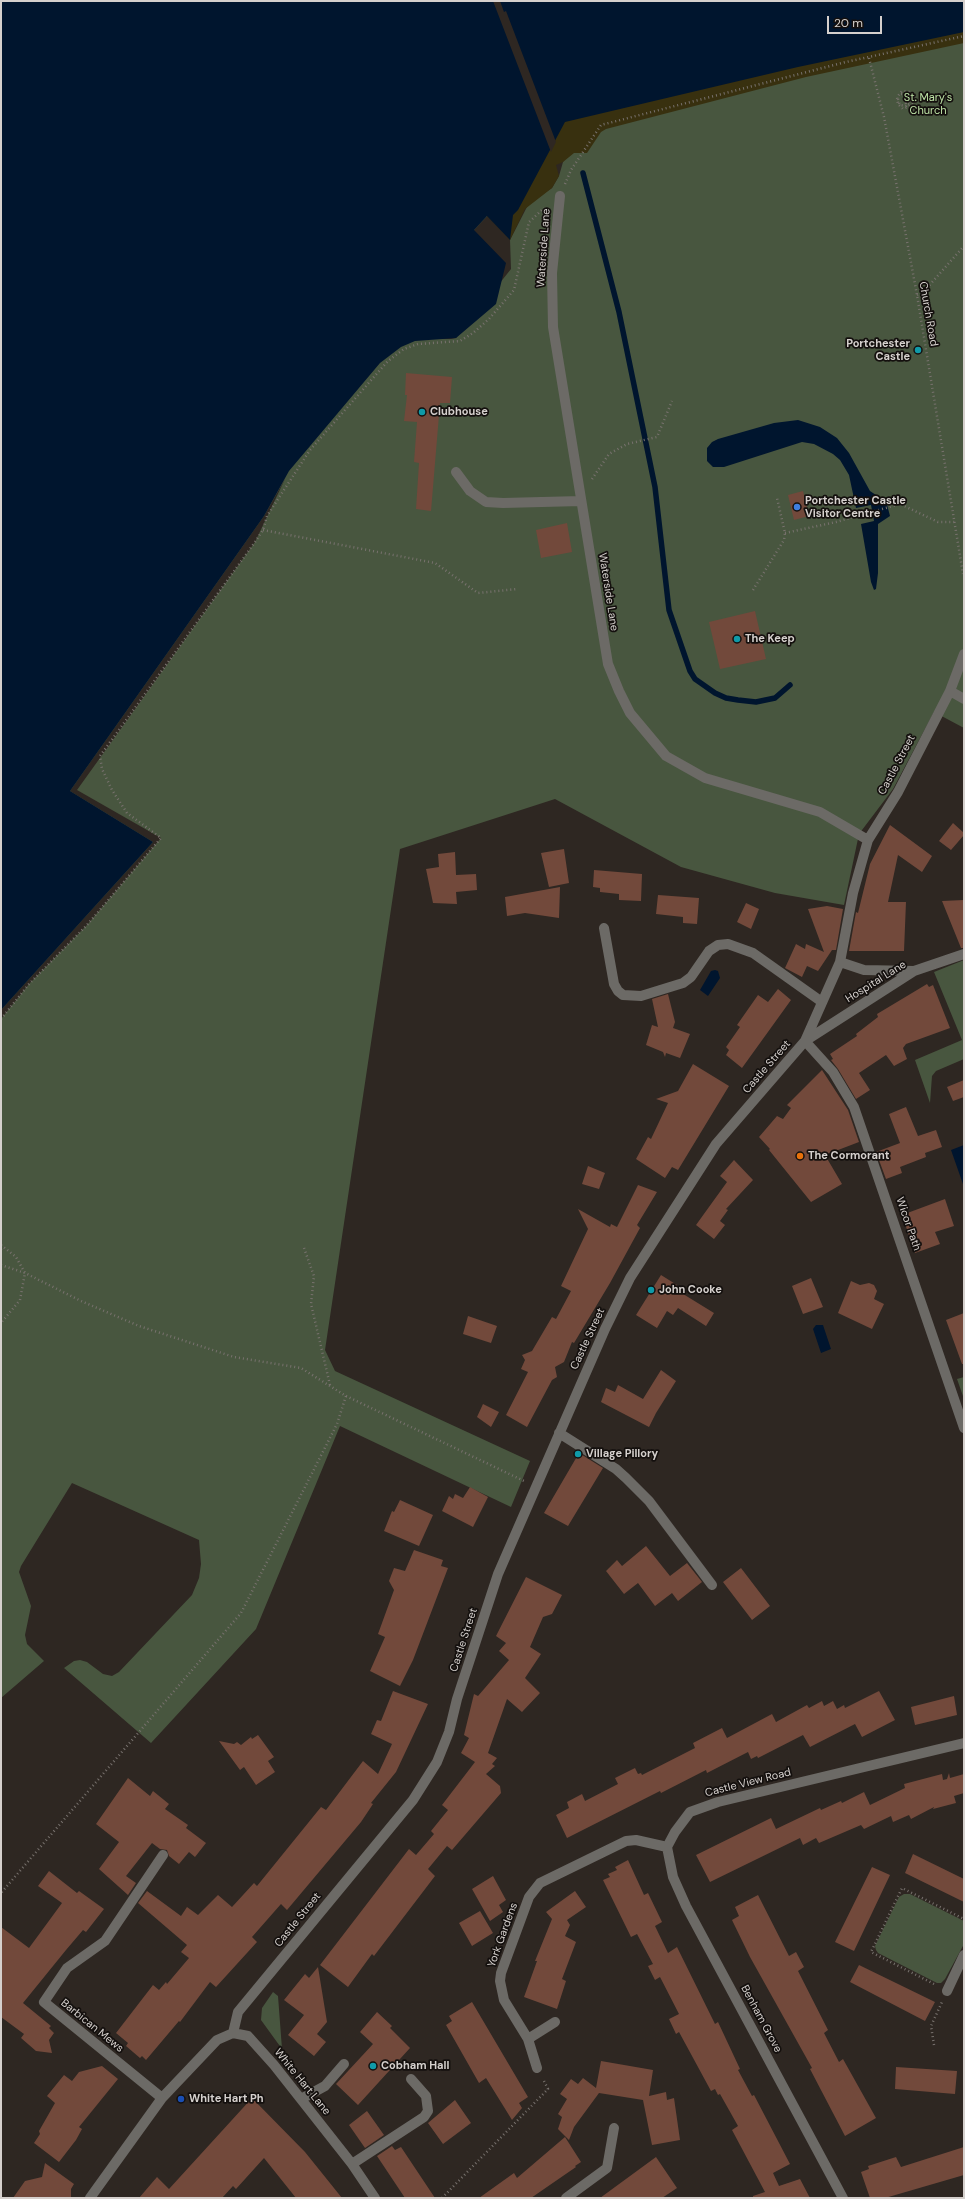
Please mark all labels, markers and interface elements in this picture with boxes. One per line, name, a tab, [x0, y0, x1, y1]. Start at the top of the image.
scale bar	[829, 8, 884, 34]
text: 20 m	[834, 15, 863, 31]
park label: St. Mary's Church	[904, 91, 952, 117]
street label: Waterside Lane	[535, 208, 553, 288]
street label: Church Road	[916, 281, 940, 347]
place label: Portchester Castle	[846, 337, 910, 363]
marker: Portchester Castle	[913, 345, 923, 355]
place label: Clubhouse	[430, 405, 488, 419]
marker: Clubhouse	[417, 407, 427, 417]
place label: Portchester Castle Visitor Centre	[805, 494, 906, 520]
marker: Portchester Castle Visitor Centre	[792, 502, 802, 512]
street label: Waterside Lane	[595, 552, 621, 632]
place label: The Keep	[745, 632, 795, 646]
marker: The Keep	[732, 634, 742, 644]
street label: Castle Street	[876, 733, 918, 797]
street label: Hospital Lane	[843, 958, 909, 1006]
street label: Castle Street	[740, 1038, 794, 1096]
place label: The Cormorant	[808, 1149, 889, 1163]
marker: The Cormorant	[795, 1151, 805, 1161]
street label: Wicor Path	[893, 1196, 923, 1252]
place label: John Cooke	[659, 1283, 722, 1297]
marker: John Cooke	[646, 1285, 656, 1295]
street label: Castle Street	[568, 1306, 608, 1372]
place label: Village Pillory	[586, 1447, 658, 1461]
marker: Village Pillory	[573, 1449, 583, 1459]
street label: Castle Street	[447, 1606, 481, 1674]
street label: Castle View Road	[704, 1766, 792, 1800]
street label: Castle Street	[272, 1890, 324, 1950]
street label: York Gardens	[485, 1901, 521, 1969]
street label: Benham Grove	[738, 1983, 784, 2055]
street label: Barbican Mews	[58, 1997, 126, 2055]
street label: White Hart Lane	[271, 2046, 333, 2118]
place label: Cobham Hall	[381, 2059, 449, 2073]
marker: Cobham Hall	[368, 2061, 378, 2071]
place label: White Hart Ph	[189, 2092, 264, 2106]
marker: White Hart Ph	[176, 2094, 186, 2104]

